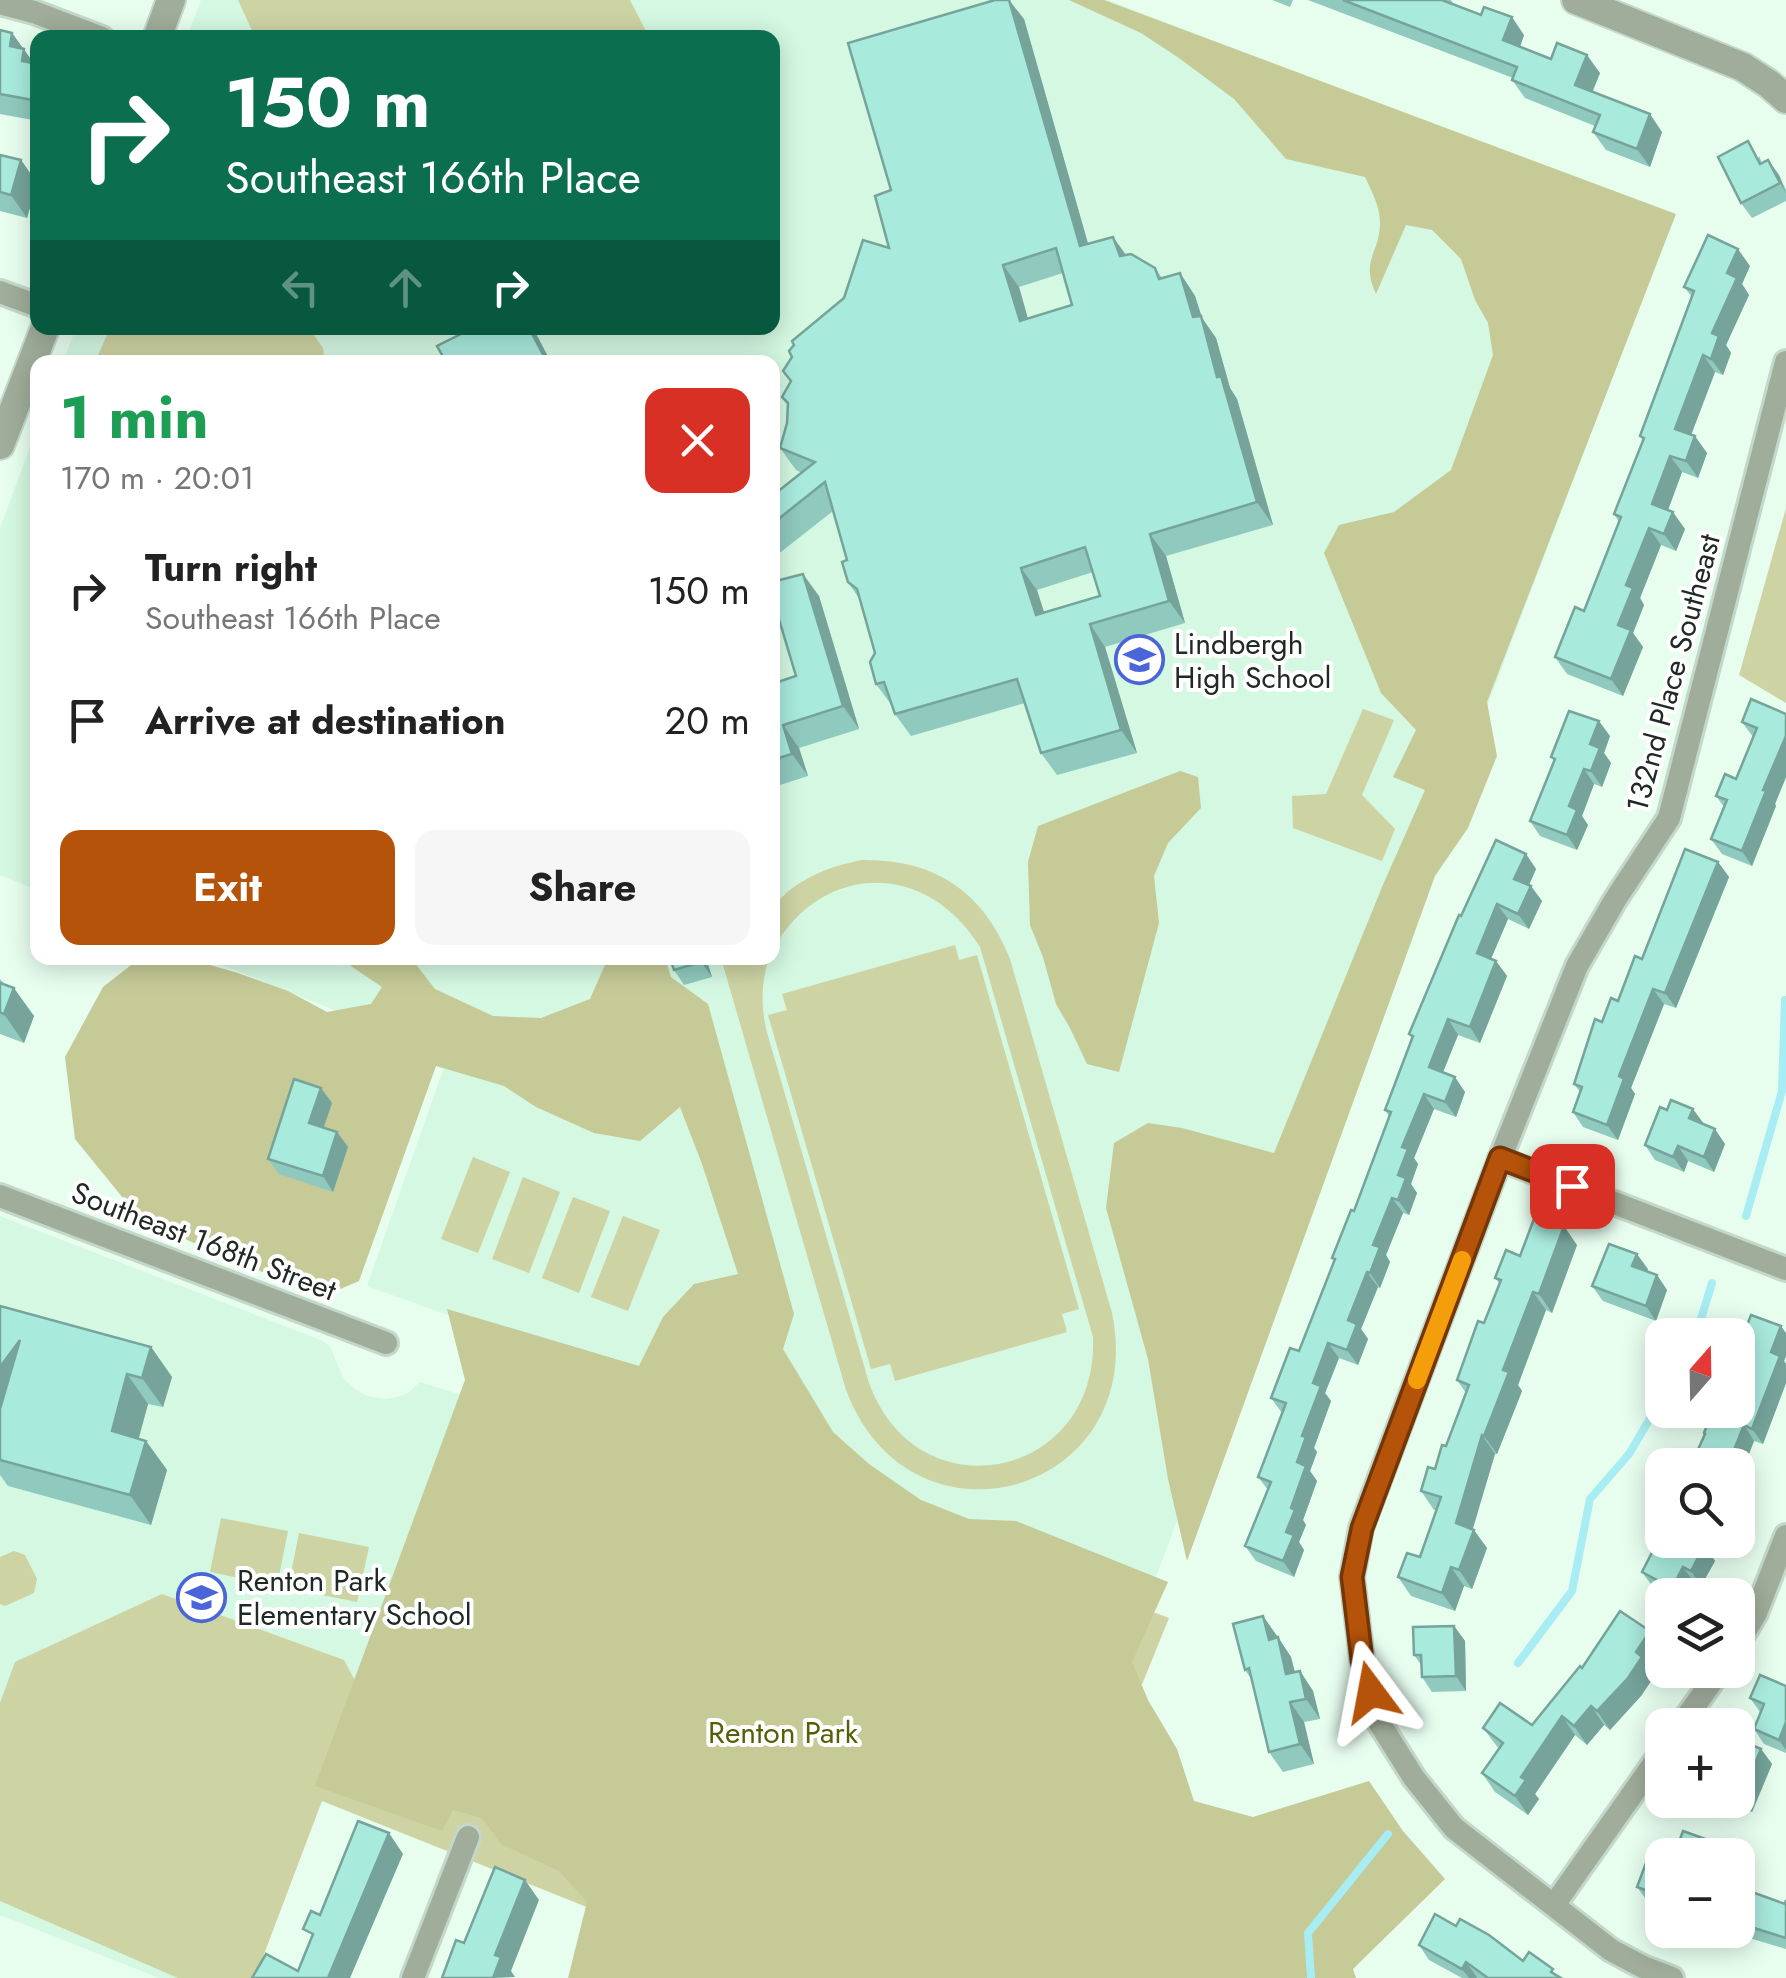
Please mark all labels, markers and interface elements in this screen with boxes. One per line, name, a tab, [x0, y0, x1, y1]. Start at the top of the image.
text: 150 m	[225, 52, 431, 153]
icon: right	[60, 70, 190, 200]
text: Southeast 166th Place	[225, 145, 641, 210]
icon: left	[273, 260, 328, 315]
icon: ahead	[378, 260, 433, 315]
icon: right	[483, 260, 538, 315]
text: 1 min	[60, 374, 209, 461]
button: close	[645, 388, 750, 493]
text: 170 m · 20:01	[60, 455, 254, 501]
street label: 132nd Place Southeast	[1615, 529, 1731, 817]
text: Turn right	[145, 540, 317, 595]
icon: right	[60, 563, 115, 618]
text: 150 m	[648, 563, 750, 618]
text: Southeast 166th Place	[145, 595, 441, 641]
place label: Lindbergh High School	[1174, 622, 1331, 699]
school or university icon: Lindbergh High School	[1113, 634, 1165, 686]
icon: arrive	[60, 693, 115, 748]
text: Arrive at destination	[145, 693, 506, 748]
text: 20 m	[665, 693, 750, 748]
button: Exit	[60, 830, 395, 945]
button: Share	[415, 830, 750, 945]
pin	[1530, 1144, 1615, 1229]
icon: arrive	[1545, 1159, 1600, 1214]
street label: Southeast 168th Street	[65, 1171, 343, 1312]
north arrow	[1645, 1318, 1755, 1428]
map controls	[1645, 1318, 1755, 1948]
button: search	[1645, 1448, 1755, 1558]
place label: Renton Park Elementary School	[237, 1559, 472, 1636]
school or university icon: Renton Park Elementary School	[176, 1571, 228, 1623]
button: layers	[1645, 1578, 1755, 1688]
position arrow	[1319, 1640, 1423, 1744]
button: +	[1645, 1708, 1755, 1818]
park label: Renton Park	[708, 1711, 859, 1754]
button: −	[1645, 1838, 1755, 1948]

